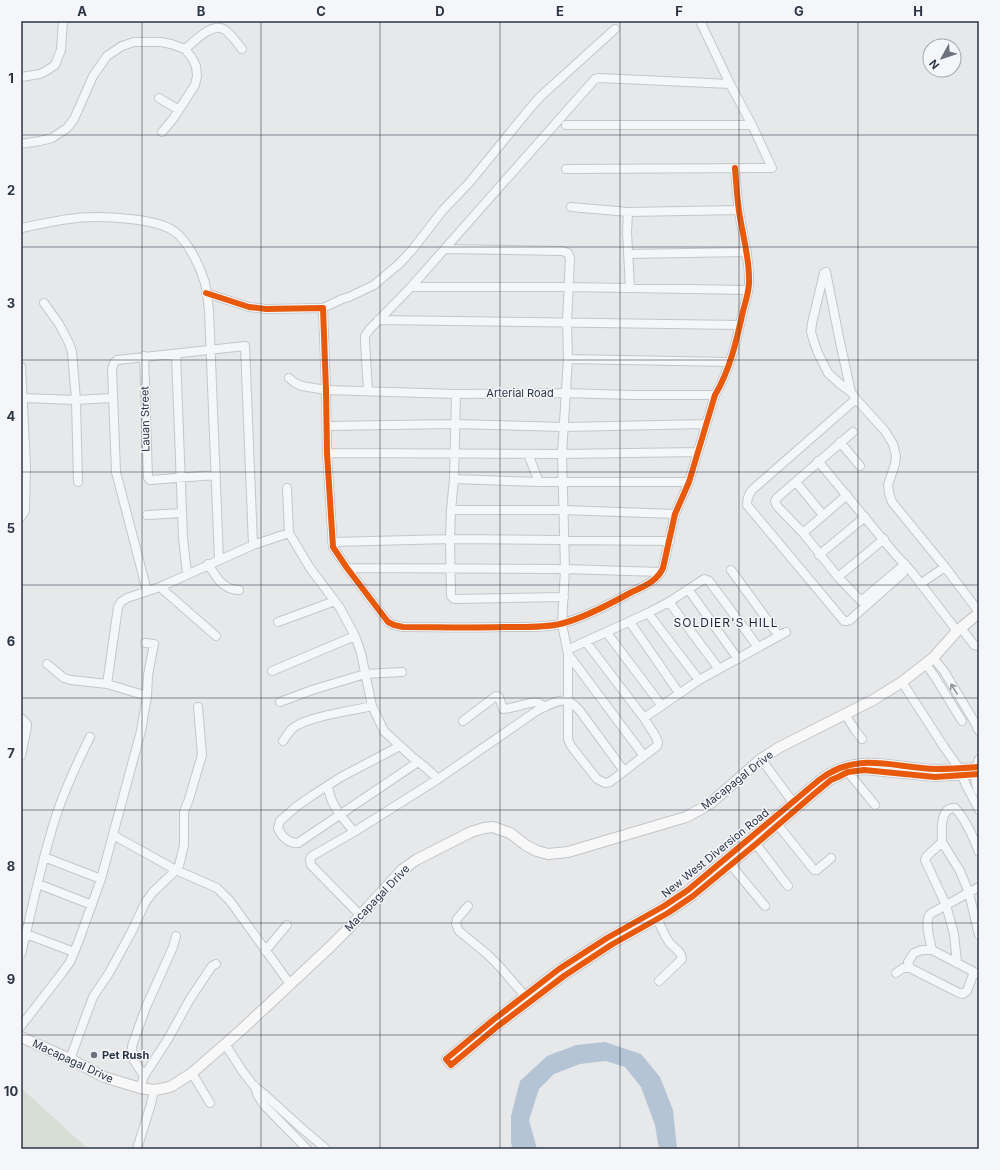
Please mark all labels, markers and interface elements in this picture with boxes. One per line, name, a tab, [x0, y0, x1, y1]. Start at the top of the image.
text: A	[77, 3, 87, 19]
text: B	[197, 3, 206, 19]
text: C	[316, 3, 326, 19]
text: D	[435, 3, 445, 19]
text: E	[556, 3, 564, 19]
text: F	[675, 3, 683, 19]
text: G	[794, 3, 804, 19]
text: H	[913, 3, 923, 19]
north arrow	[922, 38, 962, 78]
text: N	[926, 57, 942, 72]
text: 1	[8, 70, 14, 86]
text: 2	[7, 182, 15, 198]
text: 3	[7, 295, 15, 311]
street label: Lauan Street	[137, 386, 153, 452]
street label: Arterial Road	[486, 386, 554, 400]
text: 4	[7, 408, 16, 424]
text: 5	[7, 520, 15, 536]
district label: SOLDIER'S HILL	[674, 615, 778, 630]
text: 6	[7, 633, 15, 649]
one-way arrow	[950, 683, 958, 695]
text: 7	[7, 745, 15, 761]
street label: Macapagal Drive	[698, 747, 776, 813]
street label: New West Diversion Road	[658, 805, 772, 901]
text: 8	[7, 858, 15, 874]
street label: Macapagal Drive	[342, 862, 412, 934]
text: 9	[7, 971, 15, 987]
street label: Macapagal Drive	[30, 1036, 116, 1086]
place label: Pet Rush	[102, 1048, 149, 1062]
marker: Pet Rush	[89, 1050, 99, 1060]
text: 10	[4, 1083, 18, 1099]

